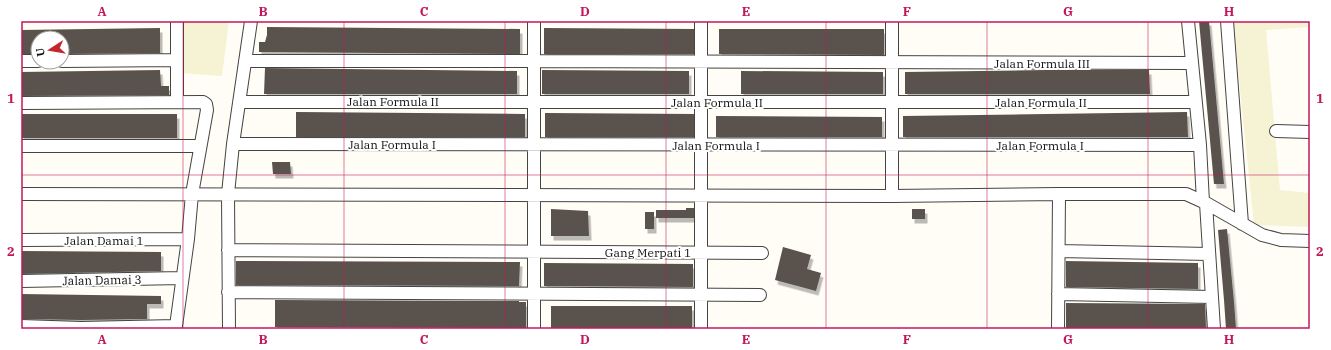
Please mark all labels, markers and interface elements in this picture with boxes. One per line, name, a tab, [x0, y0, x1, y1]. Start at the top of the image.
text: A	[97, 3, 107, 20]
text: B	[258, 3, 268, 20]
text: C	[420, 3, 429, 20]
text: D	[580, 3, 590, 20]
text: E	[742, 3, 750, 20]
text: F	[903, 3, 911, 20]
text: G	[1063, 3, 1073, 20]
text: H	[1224, 3, 1235, 20]
north arrow	[30, 30, 70, 70]
text: U	[32, 46, 48, 58]
street label: Jalan Formula III	[994, 56, 1090, 71]
text: 1	[7, 90, 15, 107]
text: 1	[1316, 90, 1324, 107]
street label: Jalan Formula II	[347, 94, 439, 109]
street label: Jalan Formula II	[671, 95, 763, 110]
street label: Jalan Formula II	[995, 95, 1087, 110]
street label: Jalan Formula I	[348, 137, 436, 152]
street label: Jalan Formula I	[672, 138, 760, 153]
street label: Jalan Formula I	[996, 138, 1084, 153]
street label: Jalan Damai 1	[64, 233, 144, 248]
text: 2	[7, 243, 15, 260]
text: 2	[1316, 243, 1324, 260]
street label: Gang Merpati 1	[605, 245, 691, 260]
street label: Jalan Damai 3	[62, 272, 142, 288]
text: A	[97, 331, 107, 348]
text: B	[258, 331, 268, 348]
text: C	[420, 331, 429, 348]
text: D	[580, 331, 590, 348]
text: E	[742, 331, 750, 348]
text: F	[903, 331, 911, 348]
text: G	[1063, 331, 1073, 348]
text: H	[1224, 331, 1235, 348]

